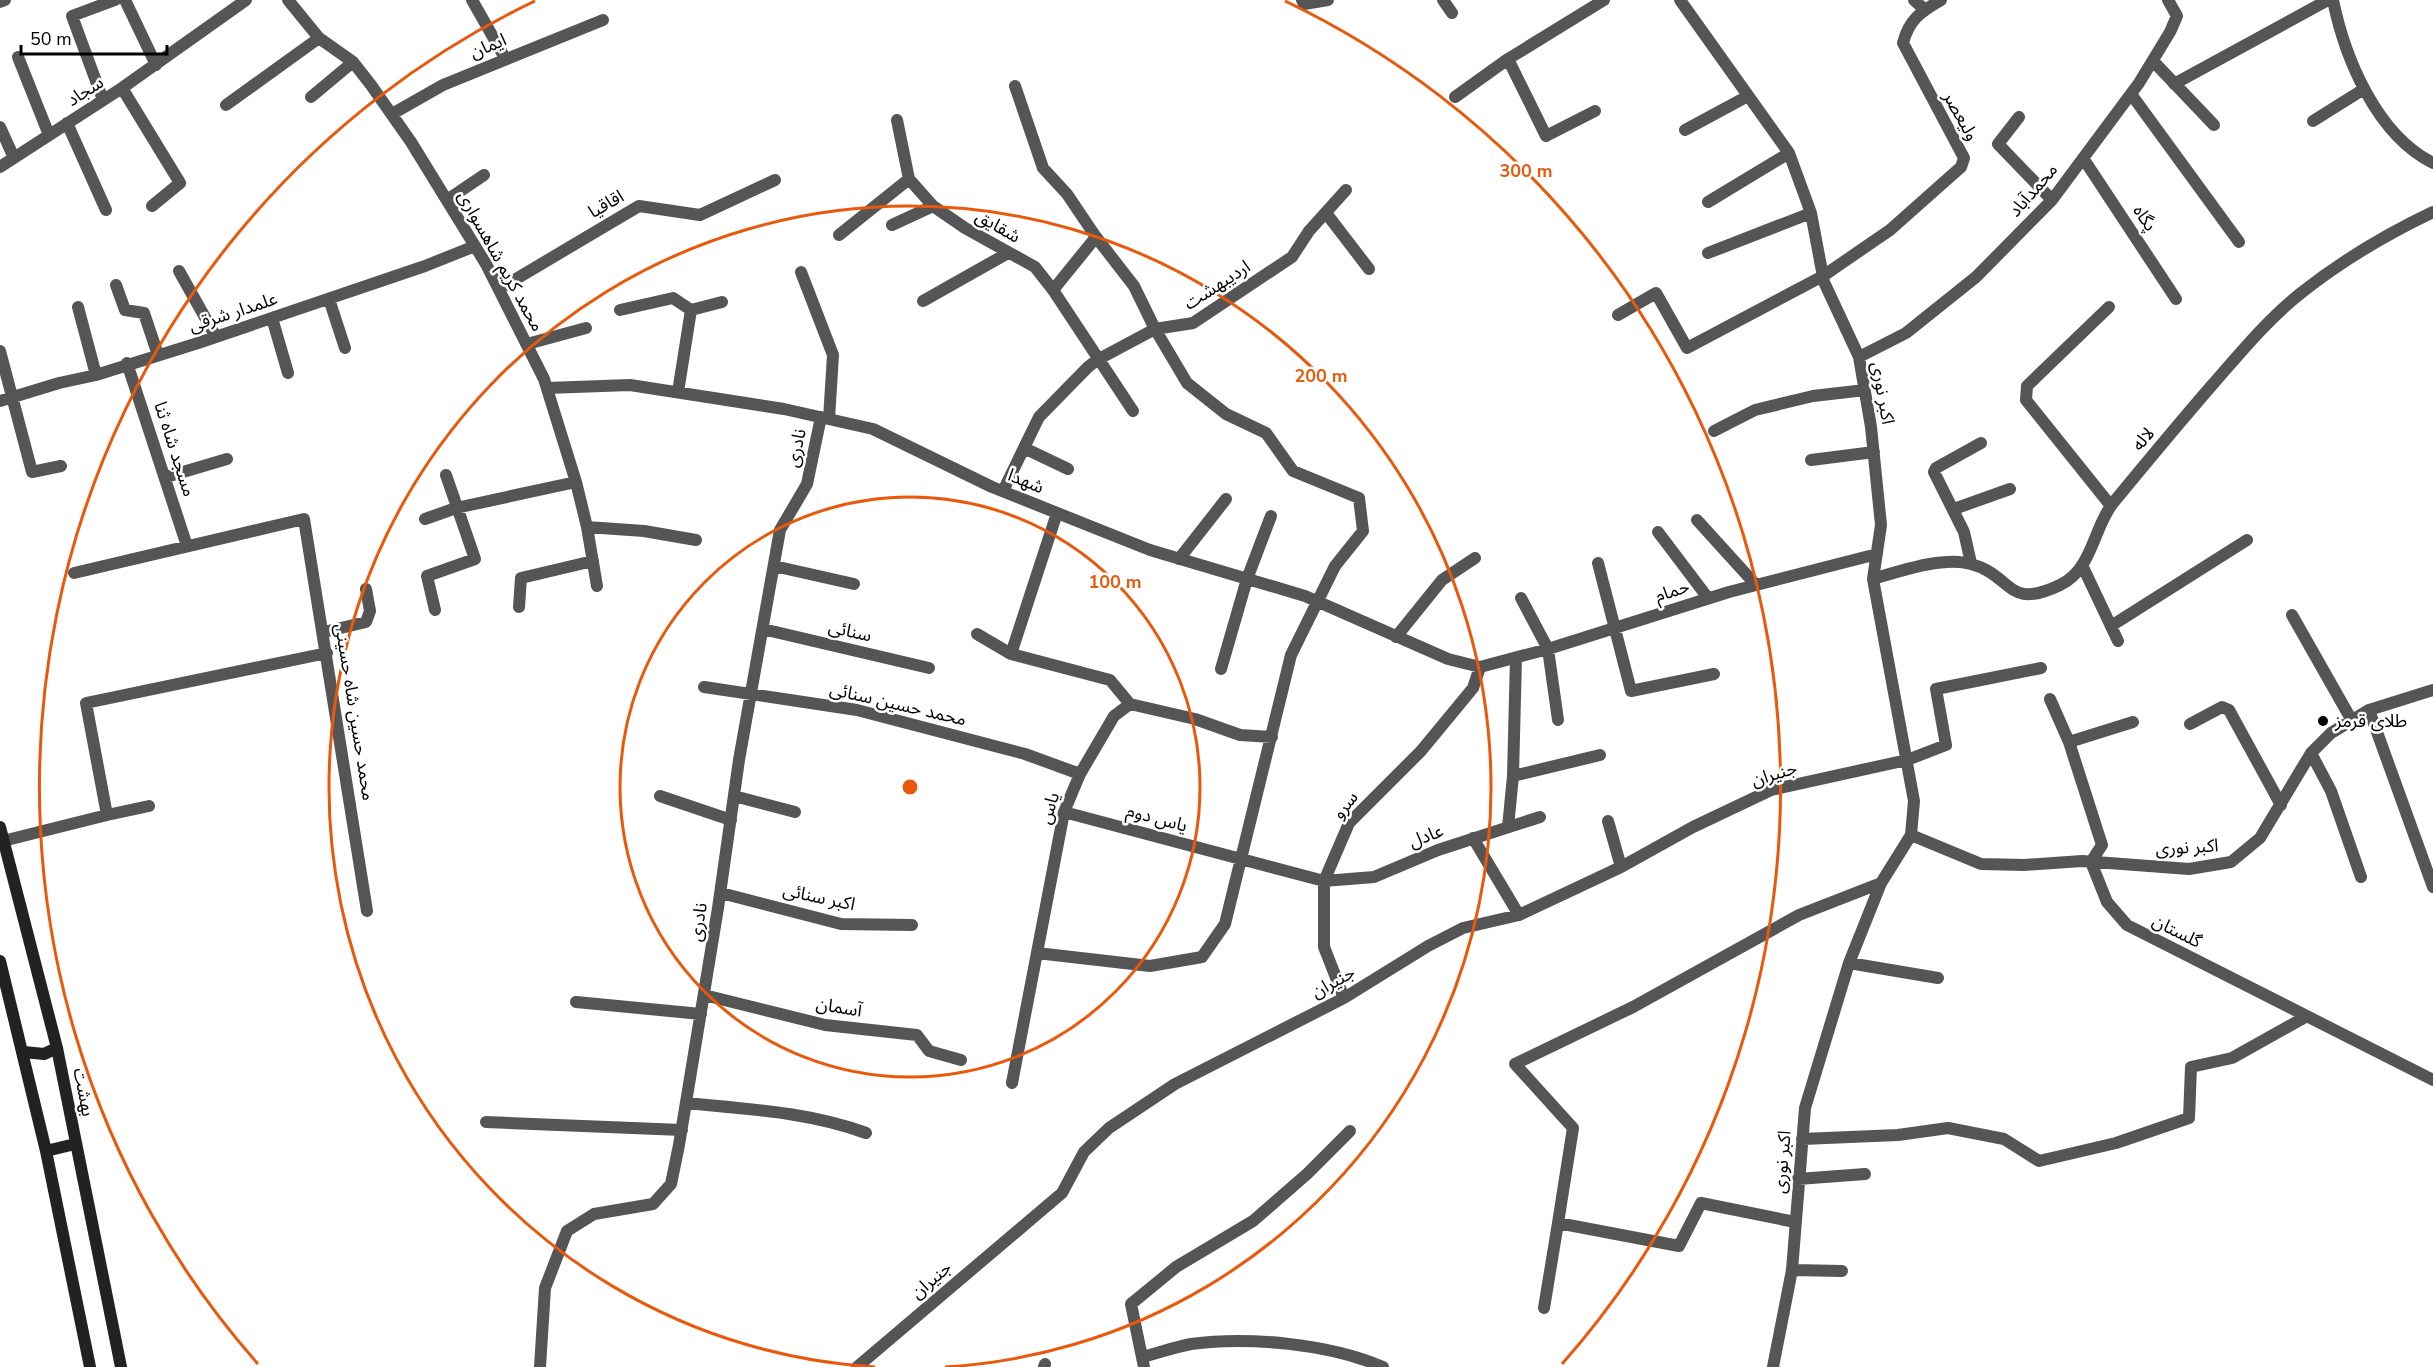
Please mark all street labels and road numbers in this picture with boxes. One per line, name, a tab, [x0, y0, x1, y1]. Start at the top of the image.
street label: ایمان	[466, 28, 510, 64]
street label: سجاد	[62, 70, 108, 112]
street label: ولیعصر	[1937, 86, 1984, 145]
street label: محمدآباد	[2003, 158, 2063, 222]
street label: اقاقیا	[584, 184, 628, 224]
street label: محمد کریم شاهسواری	[451, 186, 550, 336]
street label: پگاه	[2127, 200, 2163, 236]
street label: شقایق	[971, 204, 1025, 248]
street label: اردیبهشت	[1179, 255, 1255, 315]
street label: علمدار شرقی	[186, 286, 280, 338]
street label: اکبر نوری	[1866, 360, 1900, 426]
street label: مسجد شاه ثنا	[148, 398, 202, 500]
street label: لاله	[2126, 422, 2160, 456]
street label: نادری	[780, 426, 812, 470]
street label: شهدا	[1004, 463, 1048, 499]
street label: حمام	[1652, 574, 1693, 610]
street label: سنائی	[826, 614, 874, 648]
street label: محمد حسین شاه حسینی	[329, 622, 381, 802]
street label: محمد حسین سنائی	[827, 677, 969, 731]
street label: جنیران	[1748, 756, 1800, 792]
street label: سرو	[1326, 786, 1364, 824]
street label: یاس	[1033, 789, 1065, 827]
street label: یاس دوم	[1123, 798, 1190, 840]
street label: عادل	[1405, 818, 1447, 854]
street label: اکبر نوری	[2155, 833, 2219, 861]
street label: اکبر سنائی	[781, 878, 857, 916]
street label: نادری	[683, 901, 713, 943]
street label: گلستان	[2148, 908, 2206, 954]
street label: جنیران	[1307, 960, 1359, 1004]
street label: آسمان	[814, 992, 864, 1023]
street label: بهشت	[68, 1066, 100, 1118]
street label: اکبر نوری	[1767, 1129, 1797, 1195]
street label: جنیران	[905, 1256, 957, 1304]

